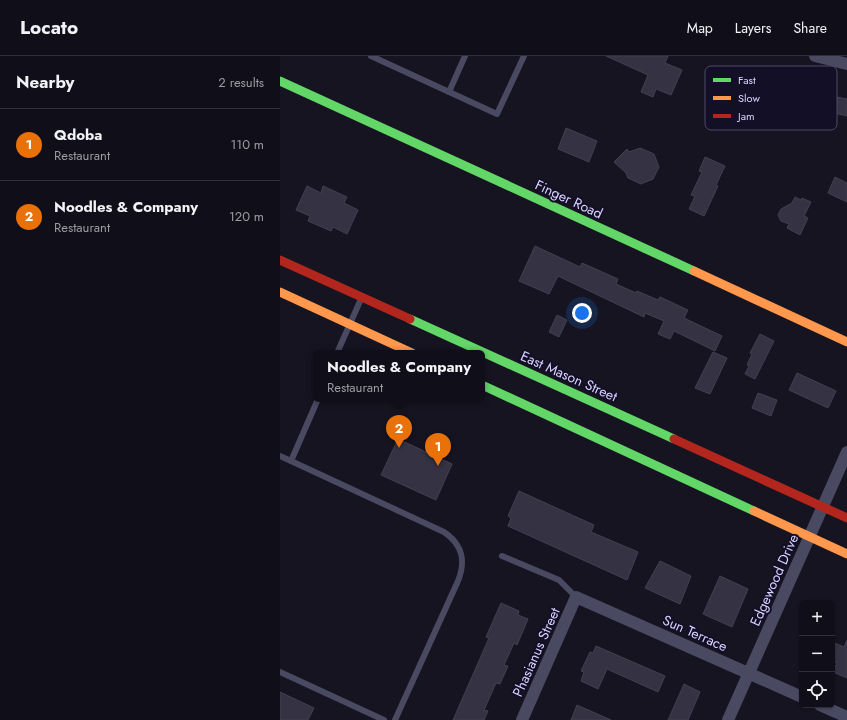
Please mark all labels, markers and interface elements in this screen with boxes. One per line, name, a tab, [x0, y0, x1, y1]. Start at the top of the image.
text: Locato	[20, 14, 78, 41]
text: Map	[687, 18, 713, 38]
text: Layers	[735, 18, 771, 38]
text: Share	[793, 18, 827, 38]
legend	[705, 66, 837, 130]
text: Nearby	[16, 70, 74, 94]
text: Fast	[738, 72, 756, 88]
text: 2 results	[218, 73, 264, 92]
text: Slow	[738, 90, 760, 106]
text: Jam	[736, 108, 755, 124]
text: Qdoba	[54, 124, 102, 146]
text: 1	[26, 135, 32, 154]
text: 110 m	[230, 135, 264, 154]
text: Restaurant	[54, 146, 110, 165]
street label: Finger Road	[532, 175, 606, 223]
text: Noodles & Company	[54, 196, 198, 218]
text: 2	[25, 207, 33, 226]
text: 120 m	[229, 207, 264, 226]
text: Restaurant	[54, 218, 110, 237]
your location	[572, 303, 592, 323]
street label: East Mason Street	[517, 346, 621, 407]
popup	[313, 350, 485, 402]
text: Noodles & Company	[327, 356, 471, 378]
text: Restaurant	[327, 378, 383, 397]
pin: 2	[386, 415, 412, 448]
pin: 1	[425, 433, 451, 466]
street label: Edgewood Drive	[745, 531, 803, 629]
map controls	[799, 600, 835, 708]
button: +	[799, 600, 835, 636]
street label: Phasianus Street	[507, 604, 565, 700]
street label: Sun Terrace	[659, 610, 731, 656]
button: −	[799, 636, 835, 672]
button: locate	[799, 672, 835, 708]

